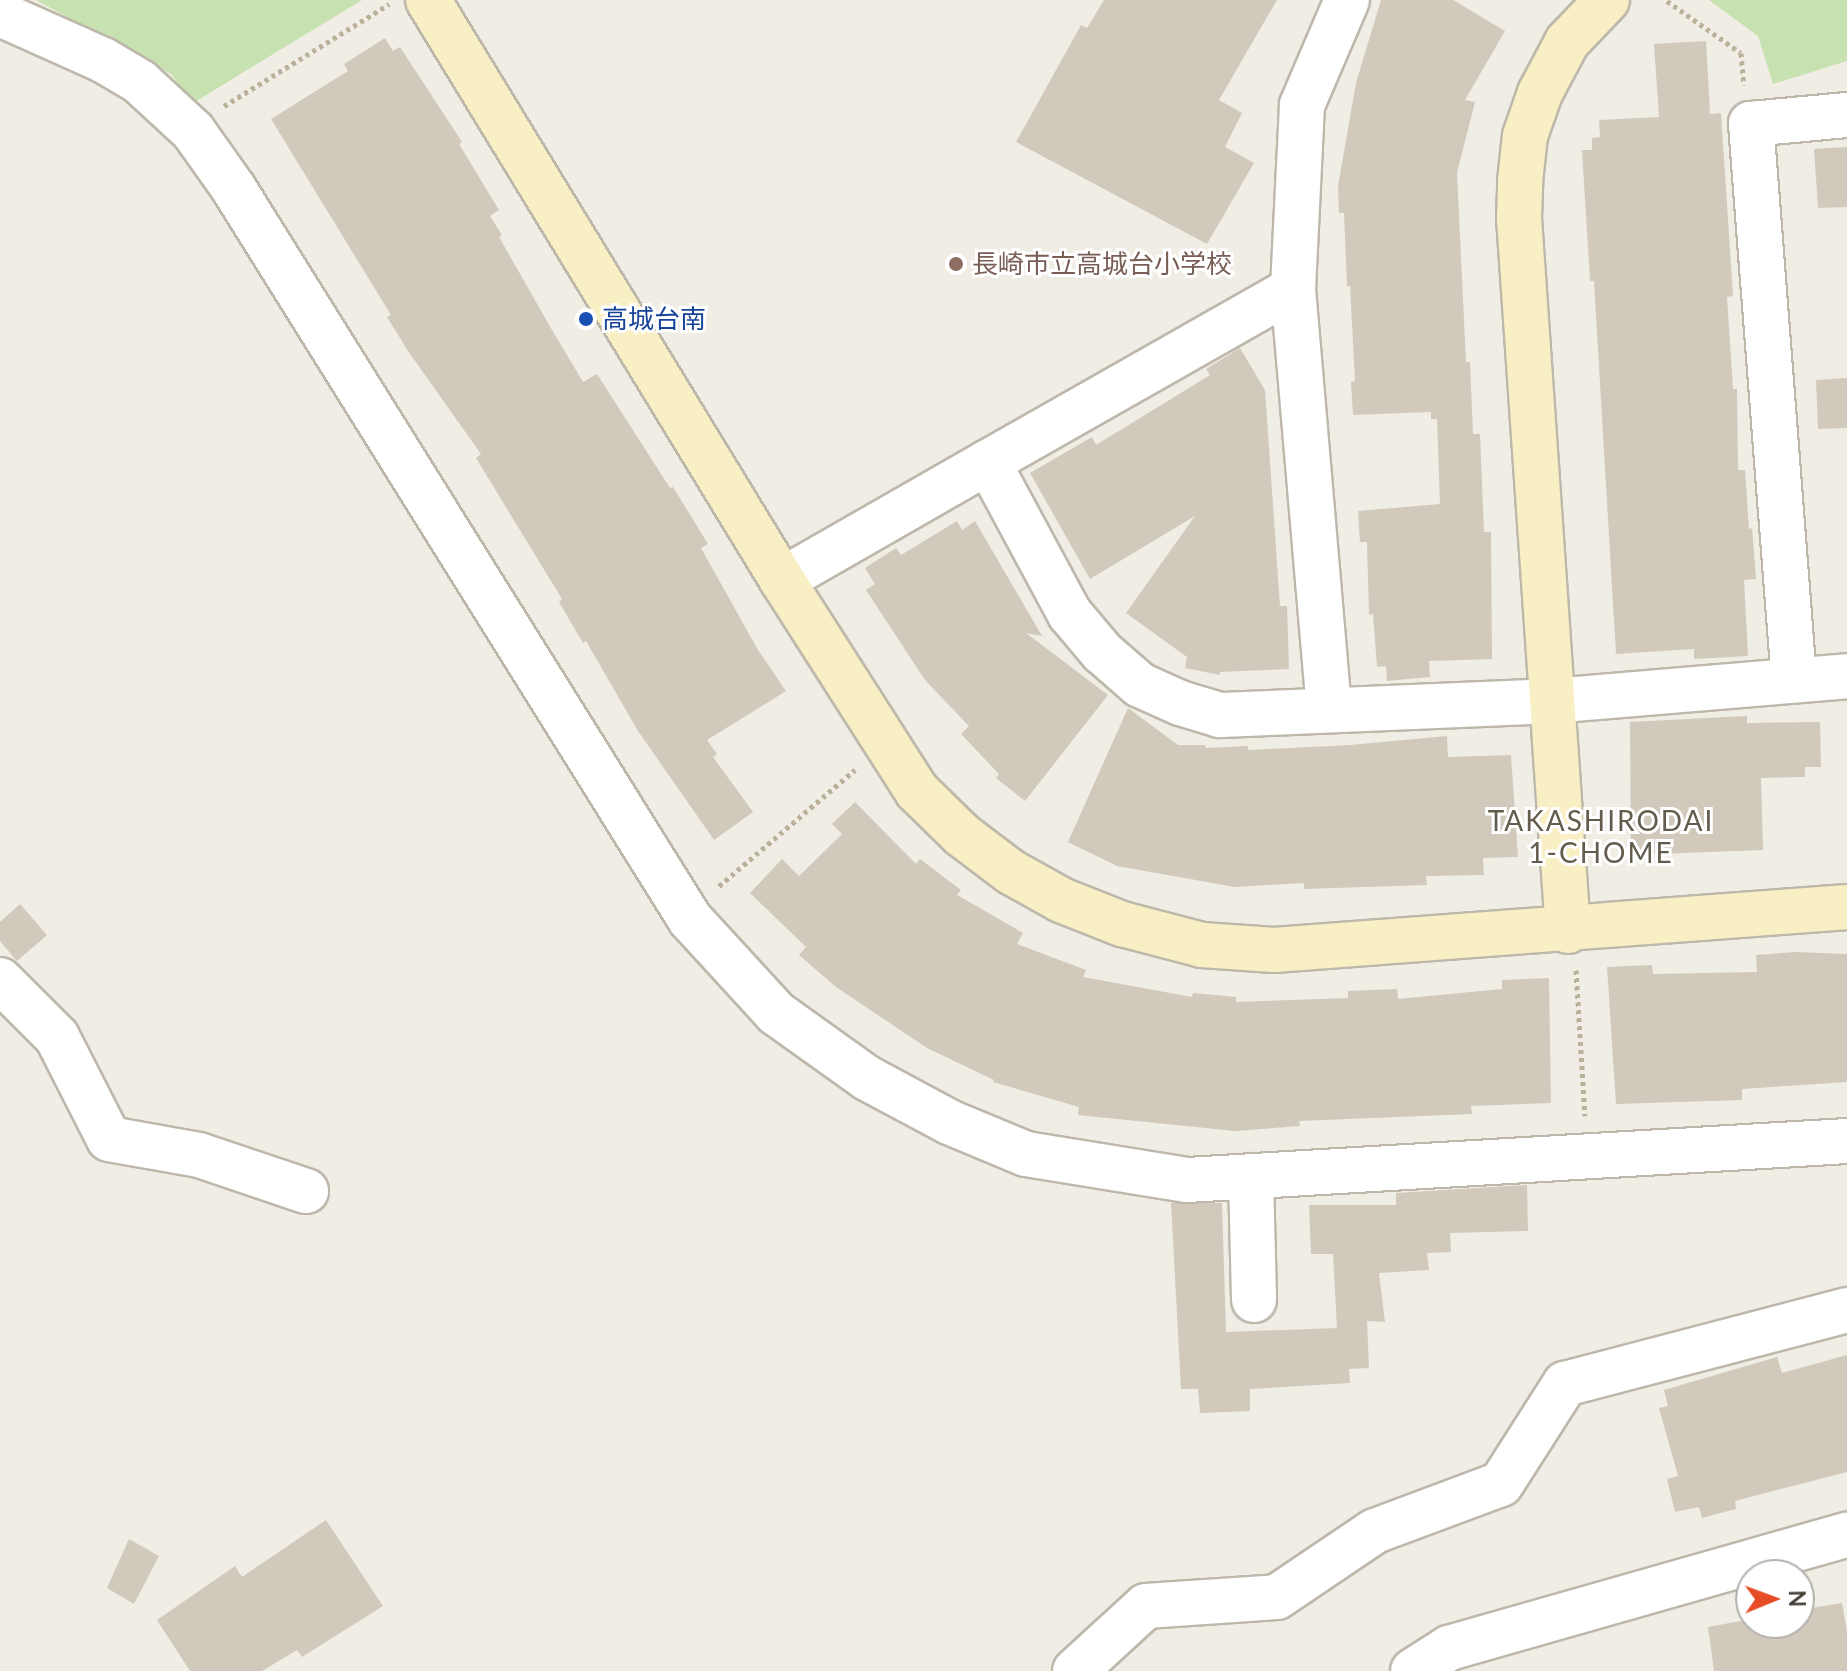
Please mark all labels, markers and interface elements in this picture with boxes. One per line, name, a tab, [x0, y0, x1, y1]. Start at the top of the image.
place label: 長崎市立高城台小学校	[972, 248, 1232, 280]
marker: 長崎市立高城台小学校	[947, 255, 965, 273]
place label: 高城台南	[602, 303, 706, 335]
marker: 高城台南	[577, 310, 595, 328]
district label: TAKASHIRODAI 1-CHOME	[1488, 803, 1714, 869]
north arrow	[1735, 1559, 1815, 1639]
text: N	[1784, 1590, 1811, 1607]

